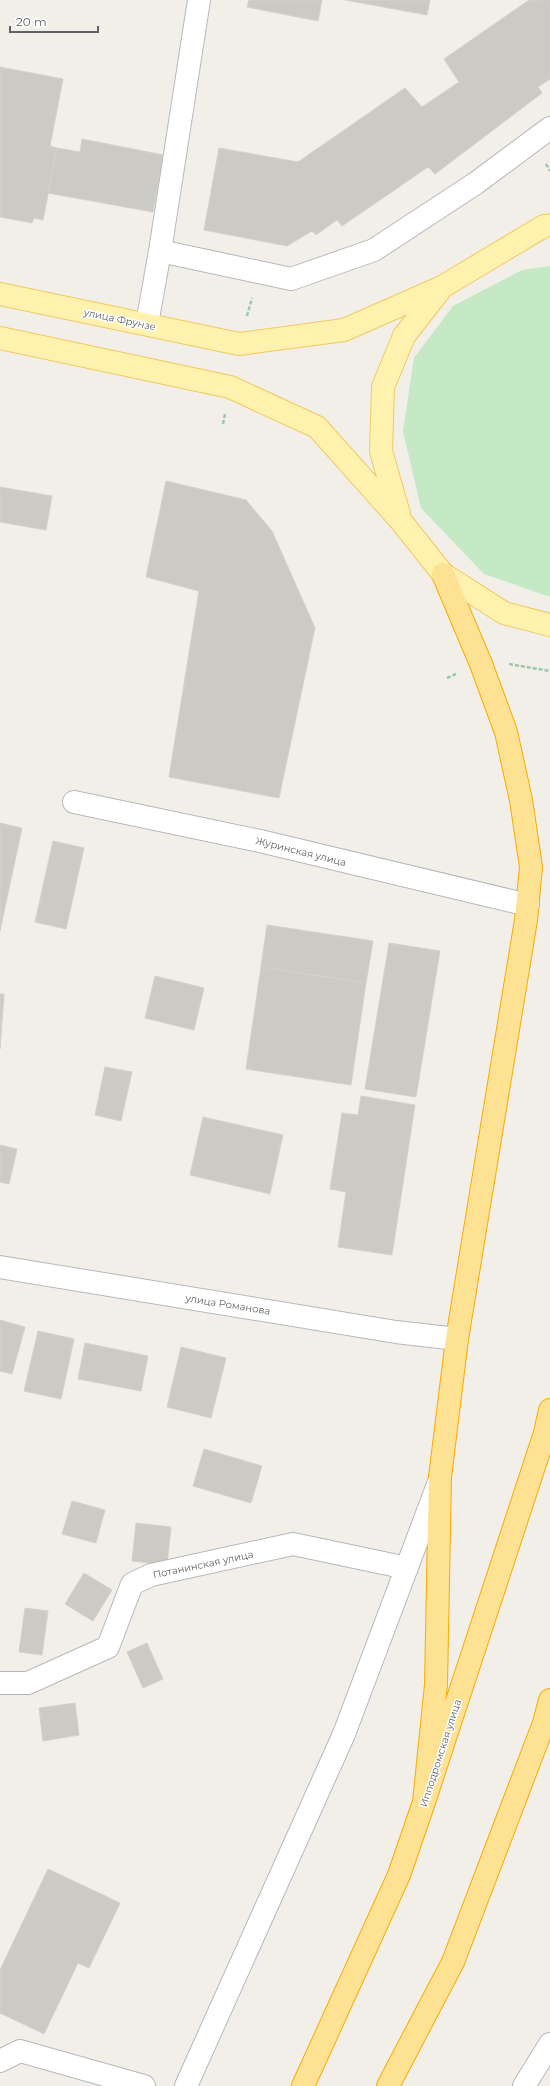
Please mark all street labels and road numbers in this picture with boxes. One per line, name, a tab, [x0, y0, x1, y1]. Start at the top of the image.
street label: улица Фрунзе	[82, 305, 157, 333]
street label: Журинская улица	[254, 834, 348, 869]
street label: улица Романова	[183, 1291, 271, 1318]
street label: Потанинская улица	[152, 1547, 255, 1581]
street label: Ипподромская улица	[417, 1698, 464, 1809]

